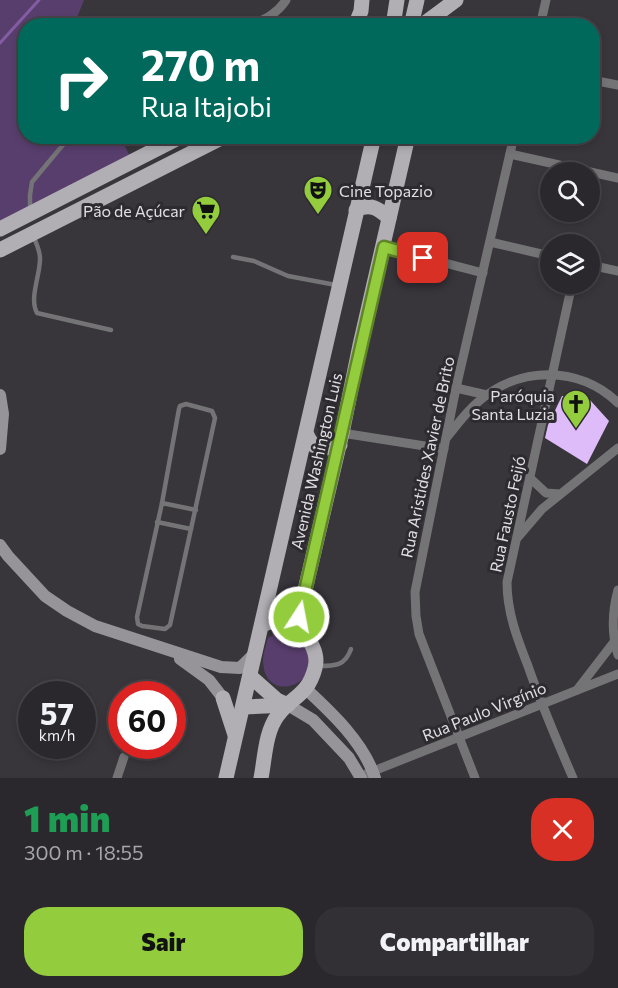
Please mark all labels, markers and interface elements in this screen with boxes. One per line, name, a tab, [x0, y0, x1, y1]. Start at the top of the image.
text: 270 m	[141, 38, 260, 90]
icon: right	[42, 42, 120, 120]
text: Rua Itajobi	[141, 90, 272, 123]
map controls	[540, 162, 600, 294]
button: search	[540, 162, 600, 222]
theatre icon: Cine Topazio	[302, 174, 334, 216]
place label: Cine Topazio	[339, 181, 433, 200]
supermarket icon: Pão de Açúcar	[190, 194, 222, 236]
place label: Pão de Açúcar	[83, 201, 186, 220]
pin	[397, 232, 448, 283]
button: layers	[540, 234, 600, 294]
icon: arrive	[406, 241, 439, 274]
street label: Rua Aristides Xavier de Brito	[396, 355, 458, 559]
street label: Avenida Washington Luis	[286, 371, 346, 551]
place label: Paróquia Santa Luzia	[472, 386, 555, 423]
church icon: Paróquia Santa Luzia	[560, 388, 592, 430]
street label: Rua Fausto Feijó	[485, 454, 529, 574]
position arrow	[267, 585, 331, 649]
street label: Rua Paulo Virgínio	[419, 677, 549, 745]
speed limit sign: 60	[108, 681, 186, 759]
text: 57	[40, 694, 74, 731]
text: km/h	[39, 726, 75, 744]
text: 1 min	[24, 795, 110, 839]
button: close	[531, 798, 594, 861]
text: 300 m · 18:55	[24, 840, 144, 864]
button: Sair	[24, 907, 303, 976]
button: Compartilhar	[315, 907, 594, 976]

